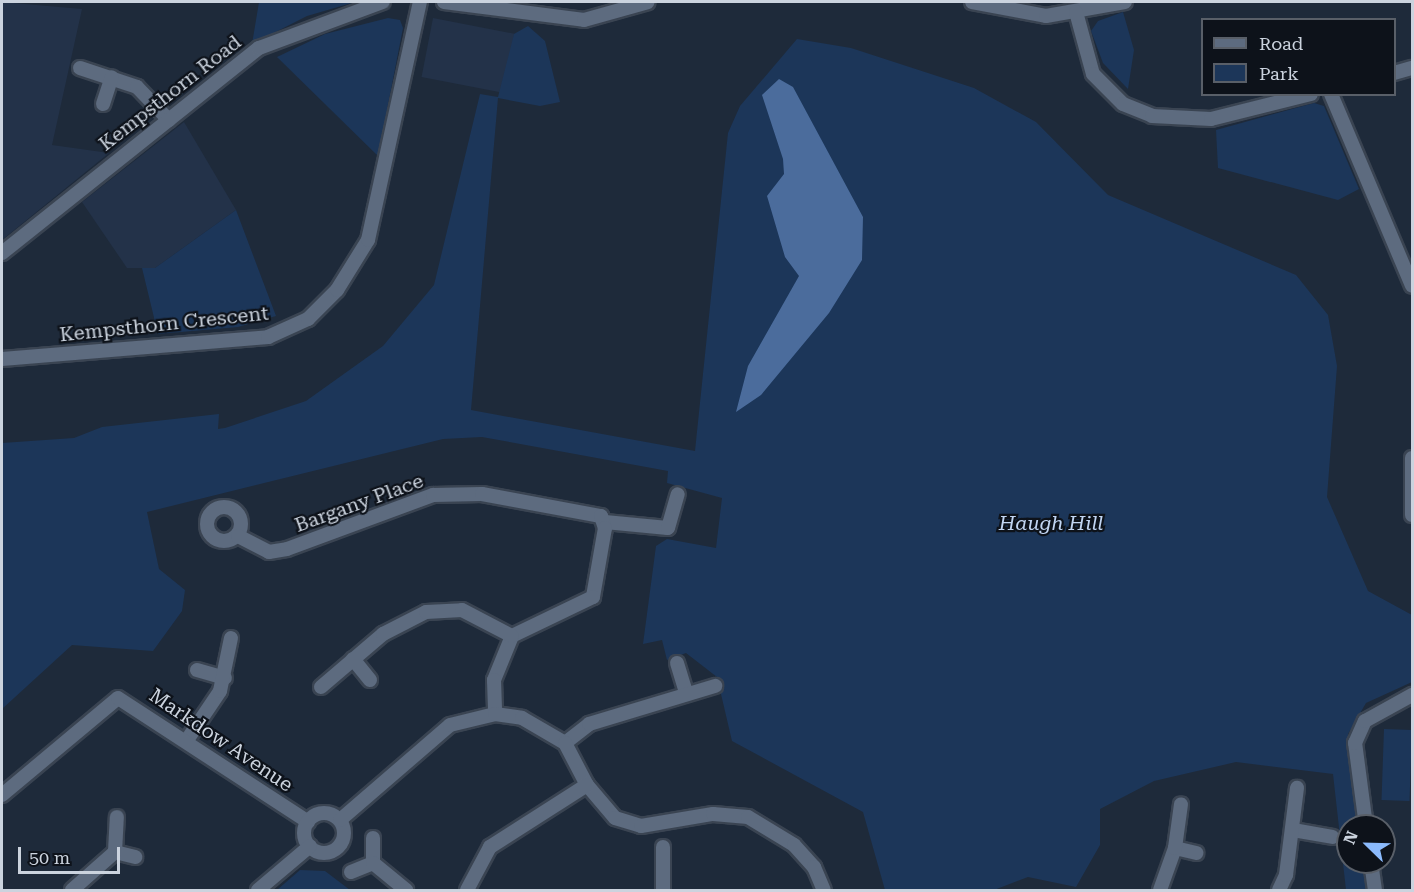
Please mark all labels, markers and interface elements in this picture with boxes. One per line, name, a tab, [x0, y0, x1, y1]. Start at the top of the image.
legend	[1201, 18, 1396, 96]
street label: Kempsthorn Road	[94, 30, 246, 156]
text: Road	[1259, 33, 1303, 54]
text: Park	[1259, 63, 1299, 84]
street label: Kempsthorn Crescent	[58, 301, 270, 347]
street label: Bargany Place	[291, 469, 427, 537]
park label: Haugh Hill	[999, 511, 1103, 535]
street label: Markdow Avenue	[145, 683, 297, 797]
north arrow	[1336, 814, 1396, 874]
text: N	[1340, 828, 1362, 847]
scale bar	[21, 835, 123, 873]
text: 50 m	[29, 847, 70, 868]

